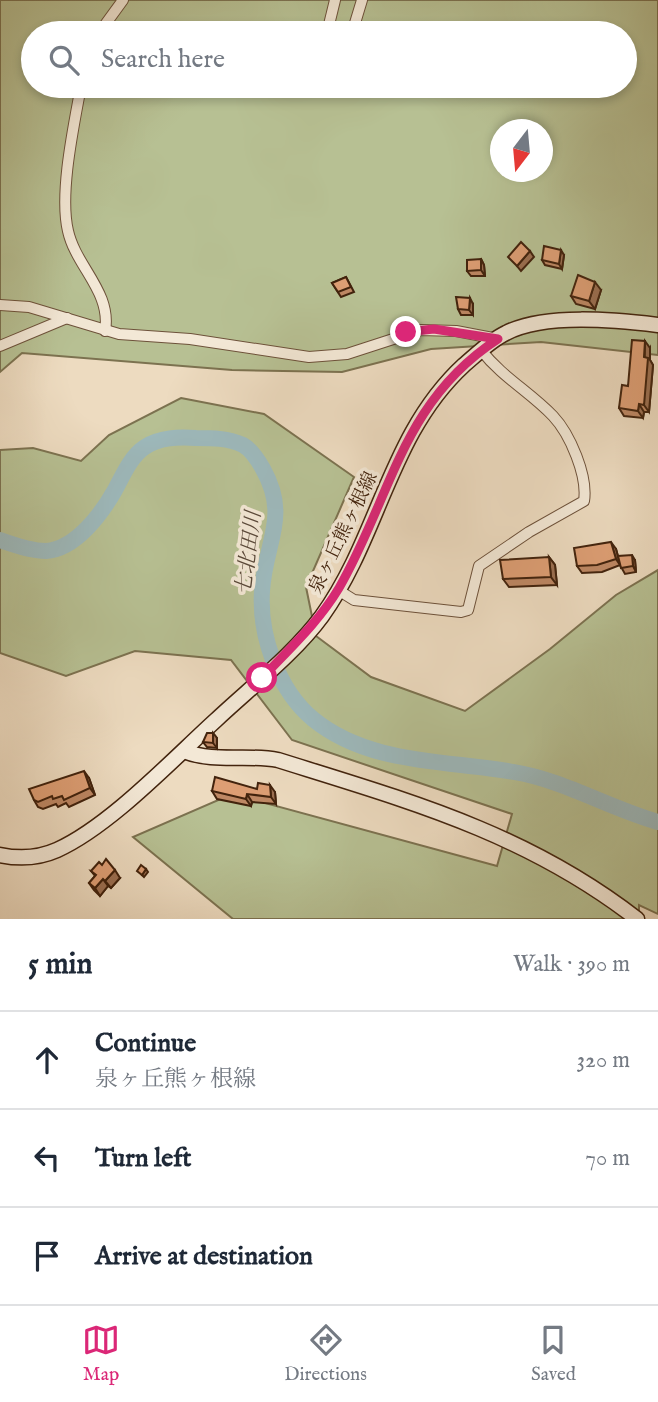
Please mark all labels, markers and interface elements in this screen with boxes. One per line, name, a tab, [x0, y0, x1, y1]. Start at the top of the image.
search box	[21, 21, 637, 98]
icon: search	[45, 41, 83, 79]
text: Search here	[101, 43, 225, 76]
north arrow	[490, 119, 553, 182]
route end	[390, 316, 421, 347]
street label: 泉ヶ丘熊ヶ根線	[304, 468, 384, 598]
water label: 七北田川	[231, 508, 268, 597]
route start	[246, 662, 277, 693]
text: 5 min	[28, 946, 93, 984]
text: Walk · 390 m	[513, 950, 630, 979]
text: Continue	[95, 1027, 196, 1060]
icon: ahead	[28, 1041, 66, 1079]
text: 320 m	[577, 1046, 630, 1075]
text: 泉ヶ丘熊ヶ根線	[95, 1065, 256, 1094]
icon: left	[28, 1139, 66, 1177]
text: Turn left	[95, 1142, 192, 1175]
text: 70 m	[585, 1144, 630, 1173]
icon: arrive	[28, 1237, 66, 1275]
text: Arrive at destination	[95, 1240, 313, 1273]
tab: Map	[82, 1321, 120, 1387]
tab: Directions	[284, 1321, 367, 1387]
tab: Saved	[531, 1321, 576, 1387]

